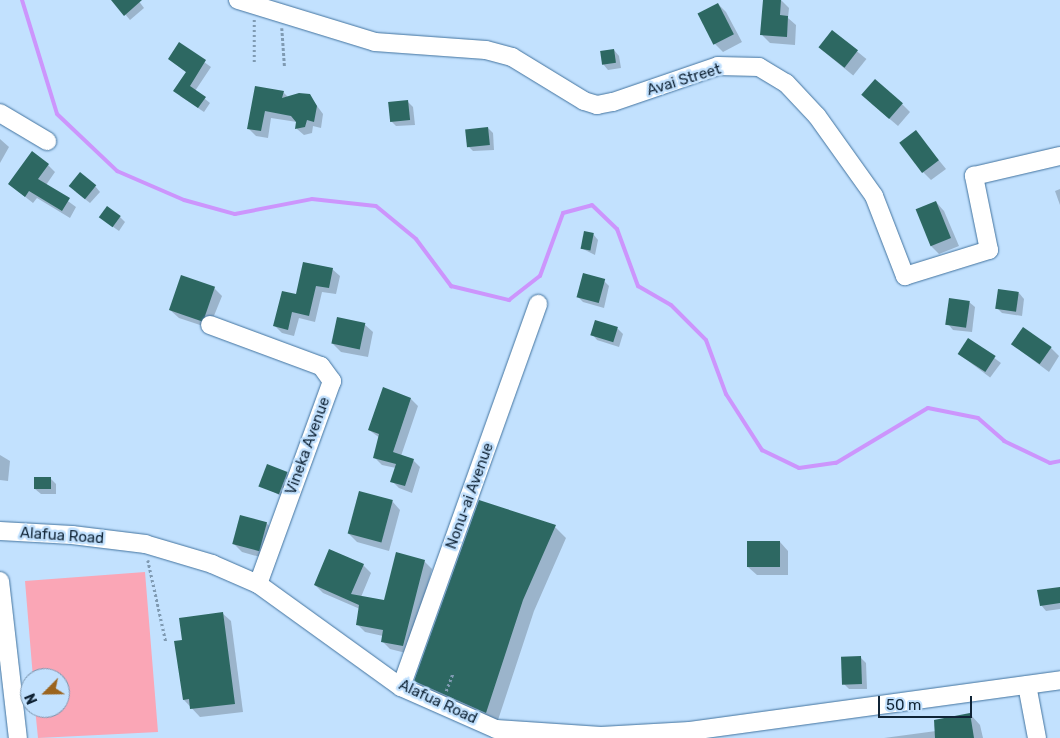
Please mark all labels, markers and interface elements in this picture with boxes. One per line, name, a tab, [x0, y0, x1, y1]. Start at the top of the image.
street label: Avai Street	[645, 60, 723, 100]
street label: Vineka Avenue	[282, 395, 334, 497]
street label: Nonu-ai Avenue	[442, 440, 498, 552]
street label: Alafua Road	[19, 524, 105, 548]
north arrow	[20, 668, 70, 718]
street label: Alafua Road	[396, 676, 480, 728]
scale bar	[880, 686, 974, 718]
text: N	[22, 691, 41, 707]
text: 50 m	[886, 696, 921, 714]

